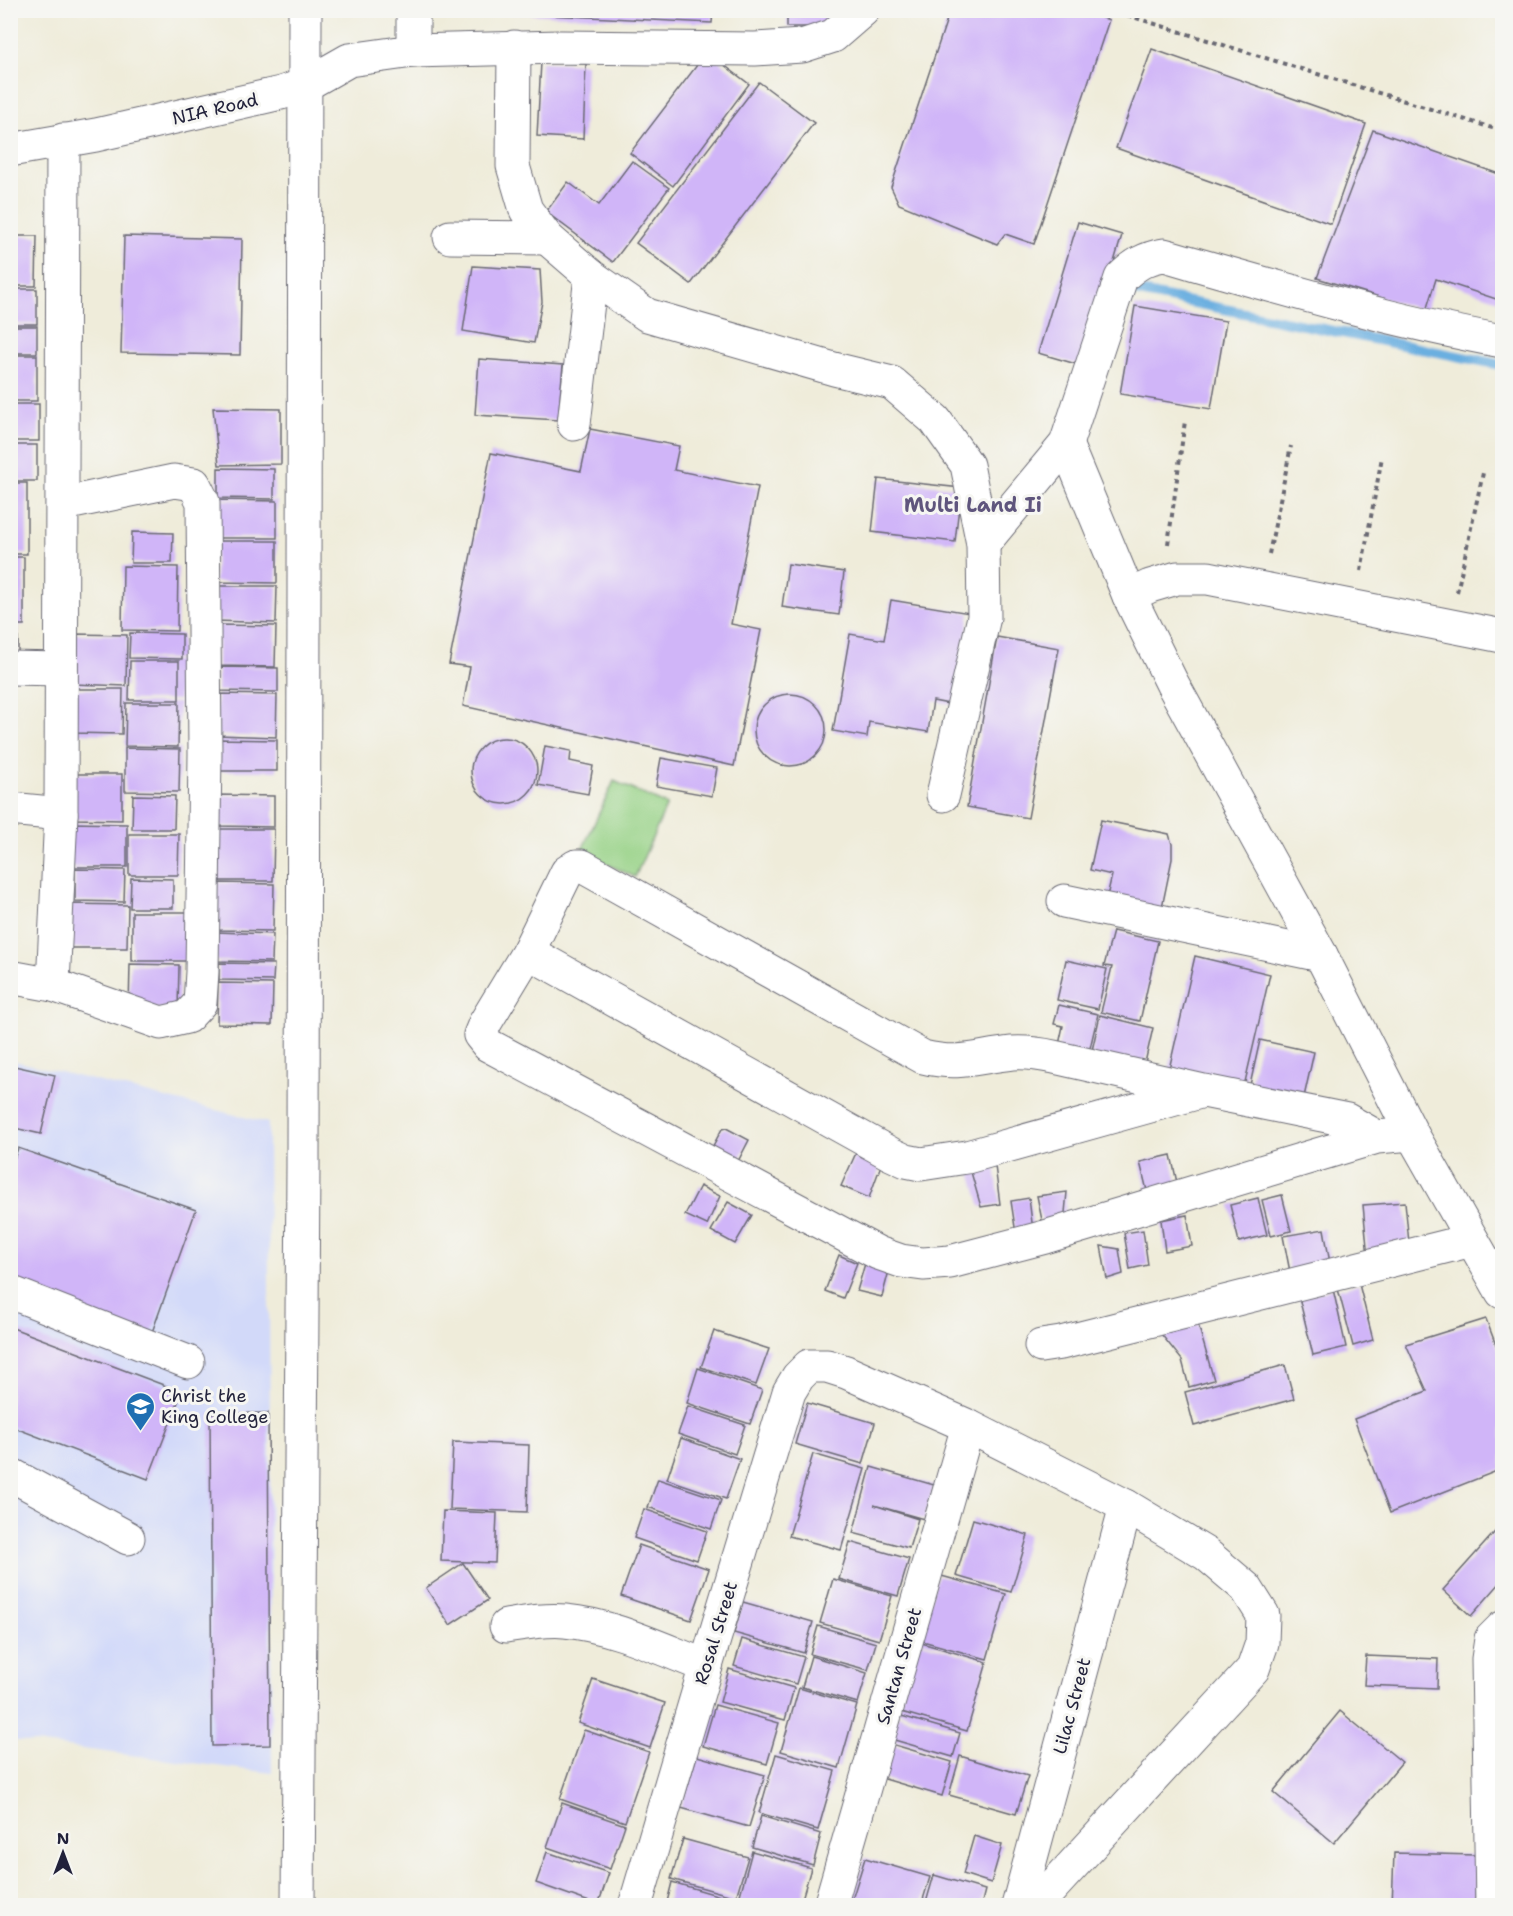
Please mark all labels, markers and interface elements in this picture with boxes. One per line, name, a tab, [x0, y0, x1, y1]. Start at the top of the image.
street label: NIA Road	[170, 87, 260, 131]
district label: Multi Land Ii	[904, 492, 1042, 518]
place label: Christ the King College	[161, 1384, 268, 1429]
school or university icon: Christ the King College	[124, 1390, 156, 1432]
street label: Rosal Street	[689, 1578, 743, 1688]
street label: Santan Street	[871, 1605, 927, 1727]
street label: Lilac Street	[1048, 1655, 1096, 1757]
north arrow	[33, 1823, 93, 1883]
text: N	[57, 1828, 69, 1849]

